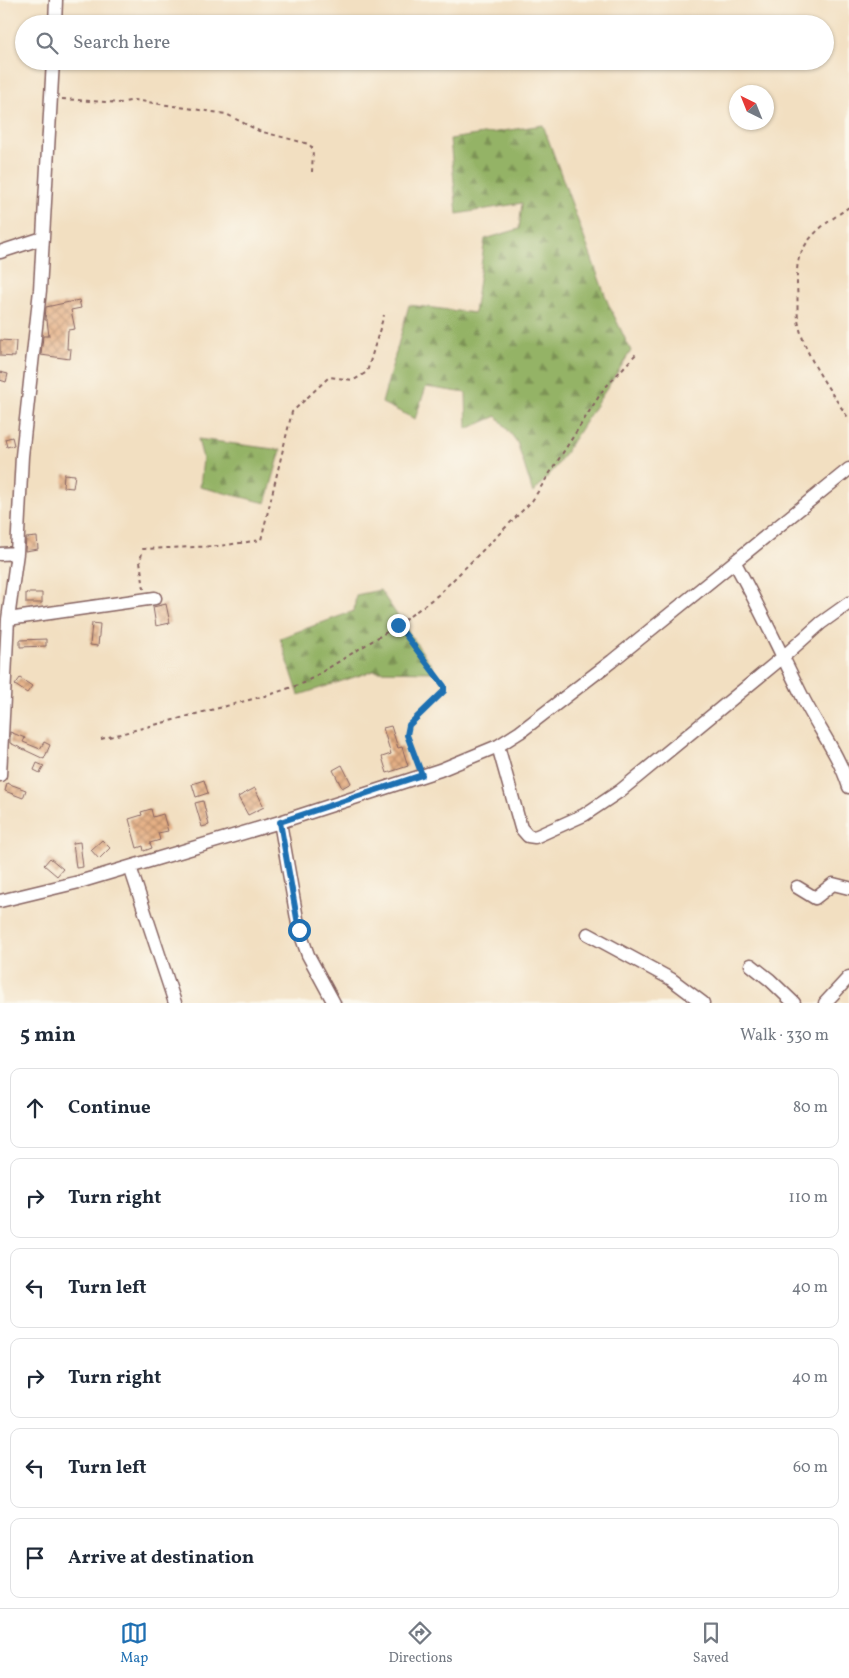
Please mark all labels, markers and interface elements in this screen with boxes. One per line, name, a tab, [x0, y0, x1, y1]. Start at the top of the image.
search box	[15, 15, 834, 70]
icon: search	[33, 29, 61, 57]
text: Search here	[73, 30, 170, 56]
north arrow	[729, 85, 774, 130]
route end	[387, 614, 410, 637]
route start	[288, 919, 311, 942]
text: 5 min	[20, 1021, 76, 1050]
text: Walk · 330 m	[740, 1025, 829, 1047]
icon: ahead	[21, 1094, 49, 1122]
text: Continue	[68, 1095, 151, 1121]
text: 80 m	[793, 1097, 828, 1119]
icon: right	[21, 1184, 49, 1212]
text: Turn right	[68, 1185, 161, 1211]
text: 110 m	[789, 1187, 828, 1209]
icon: left	[21, 1274, 49, 1302]
text: Turn left	[68, 1275, 147, 1301]
text: 40 m	[792, 1277, 828, 1299]
icon: right	[21, 1364, 49, 1392]
text: Turn right	[68, 1365, 161, 1391]
text: 40 m	[792, 1367, 828, 1389]
icon: left	[21, 1454, 49, 1482]
text: Turn left	[68, 1455, 147, 1481]
text: 60 m	[793, 1457, 828, 1479]
icon: arrive	[21, 1544, 49, 1572]
text: Arrive at destination	[68, 1545, 254, 1571]
tab: Map	[120, 1619, 148, 1668]
tab: Directions	[388, 1619, 453, 1668]
tab: Saved	[693, 1619, 729, 1668]

